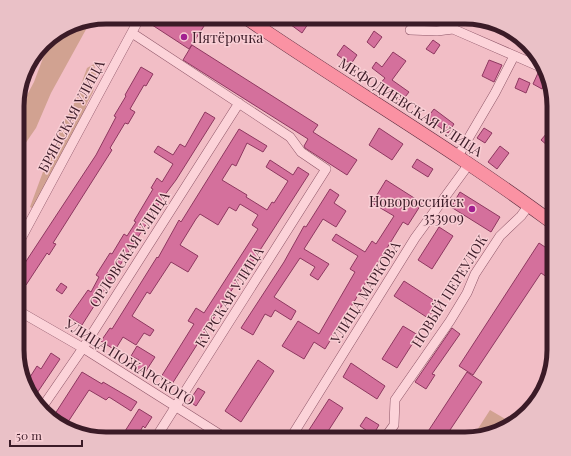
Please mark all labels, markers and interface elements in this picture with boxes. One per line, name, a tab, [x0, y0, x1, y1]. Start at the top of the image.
place label: Пятёрочка	[192, 28, 263, 47]
marker: Пятёрочка	[179, 32, 189, 42]
street label: МЕФОДИЕВСКАЯ УЛИЦА	[335, 53, 487, 161]
street label: БРЯНСКАЯ УЛИЦА	[33, 56, 109, 176]
street label: ОРЛОВСКАЯ УЛИЦА	[84, 187, 174, 311]
place label: Новороссийск 353909	[369, 192, 464, 227]
marker: Новороссийск 353909	[467, 204, 477, 214]
street label: НОВЫЙ ПЕРЕУЛОК	[407, 231, 492, 351]
street label: УЛИЦА МАРКОВА	[325, 237, 404, 348]
street label: КУРСКАЯ УЛИЦА	[190, 243, 268, 351]
street label: УЛИЦА ПОЖАРСКОГО	[61, 314, 199, 410]
scale bar	[10, 422, 82, 448]
text: 50 m	[16, 427, 42, 443]

